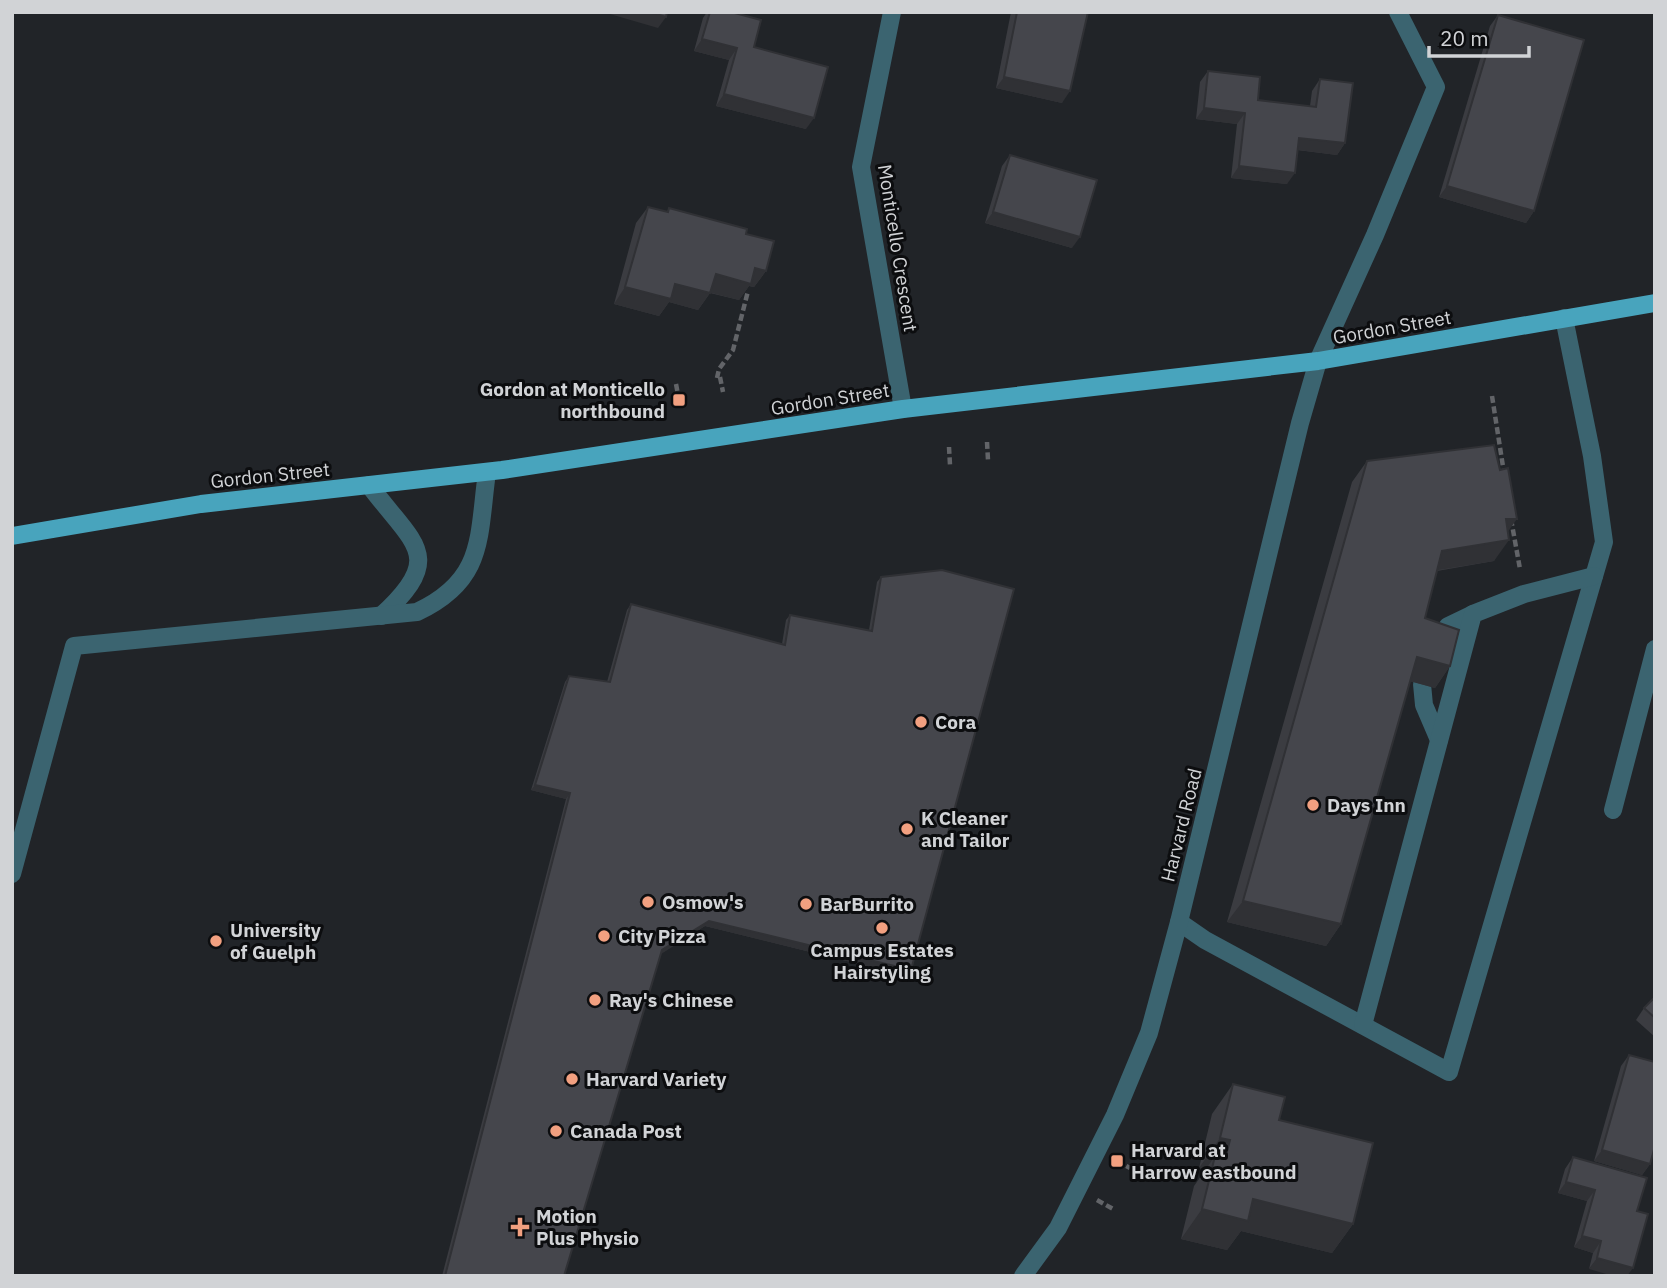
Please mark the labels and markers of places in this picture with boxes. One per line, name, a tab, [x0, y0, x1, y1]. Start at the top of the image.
place label: Gordon at Monticello northbound	[480, 377, 665, 423]
marker: Gordon at Monticello northbound	[671, 392, 687, 408]
place label: Cora	[935, 710, 976, 734]
marker: Cora	[913, 714, 929, 730]
place label: Days Inn	[1327, 793, 1406, 817]
marker: Days Inn	[1305, 797, 1321, 813]
place label: K Cleaner and Tailor	[921, 806, 1010, 852]
marker: K Cleaner and Tailor	[899, 821, 915, 837]
place label: Osmow's	[662, 890, 744, 914]
place label: BarBurrito	[820, 892, 914, 916]
marker: Osmow's	[640, 894, 656, 910]
marker: BarBurrito	[798, 896, 814, 912]
place label: University of Guelph	[230, 918, 322, 964]
marker: Campus Estates Hairstyling	[874, 920, 890, 936]
place label: City Pizza	[618, 924, 706, 948]
marker: City Pizza	[596, 928, 612, 944]
marker: University of Guelph	[208, 933, 224, 949]
place label: Campus Estates Hairstyling	[810, 938, 954, 984]
place label: Ray's Chinese	[609, 988, 733, 1012]
marker: Ray's Chinese	[587, 992, 603, 1008]
place label: Harvard Variety	[586, 1067, 727, 1091]
marker: Harvard Variety	[564, 1071, 580, 1087]
place label: Canada Post	[570, 1119, 682, 1143]
marker: Canada Post	[548, 1123, 564, 1139]
place label: Harvard at Harrow eastbound	[1131, 1138, 1296, 1184]
marker: Harvard at Harrow eastbound	[1109, 1153, 1125, 1169]
place label: Motion Plus Physio	[536, 1204, 639, 1250]
marker: Motion Plus Physio	[510, 1217, 530, 1237]

